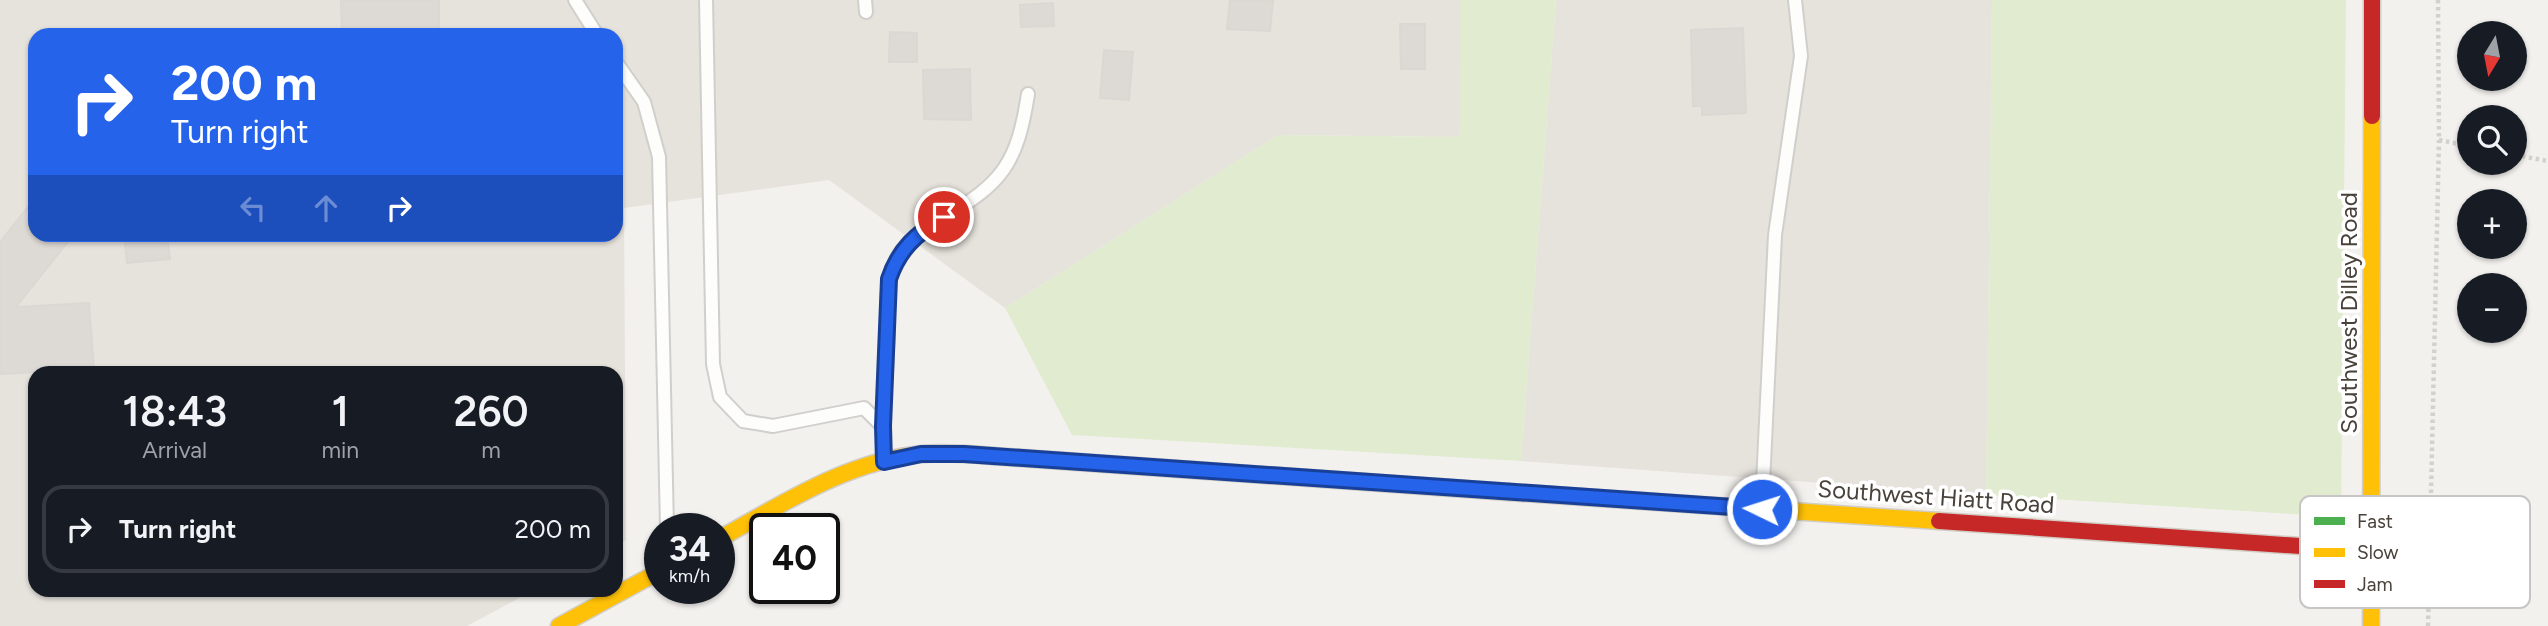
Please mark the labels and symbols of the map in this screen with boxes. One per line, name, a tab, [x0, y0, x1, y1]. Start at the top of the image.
north arrow	[2457, 21, 2527, 91]
pin	[914, 187, 974, 247]
street label: Southwest Dilley Road	[2334, 192, 2363, 434]
position arrow	[1725, 472, 1799, 546]
street label: Southwest Hiatt Road	[1817, 474, 2055, 519]
legend	[2300, 496, 2530, 608]
text: Fast	[2357, 510, 2393, 533]
speed limit sign: 40	[749, 513, 840, 604]
text: Slow	[2357, 541, 2399, 564]
text: Jam	[2357, 573, 2393, 596]

